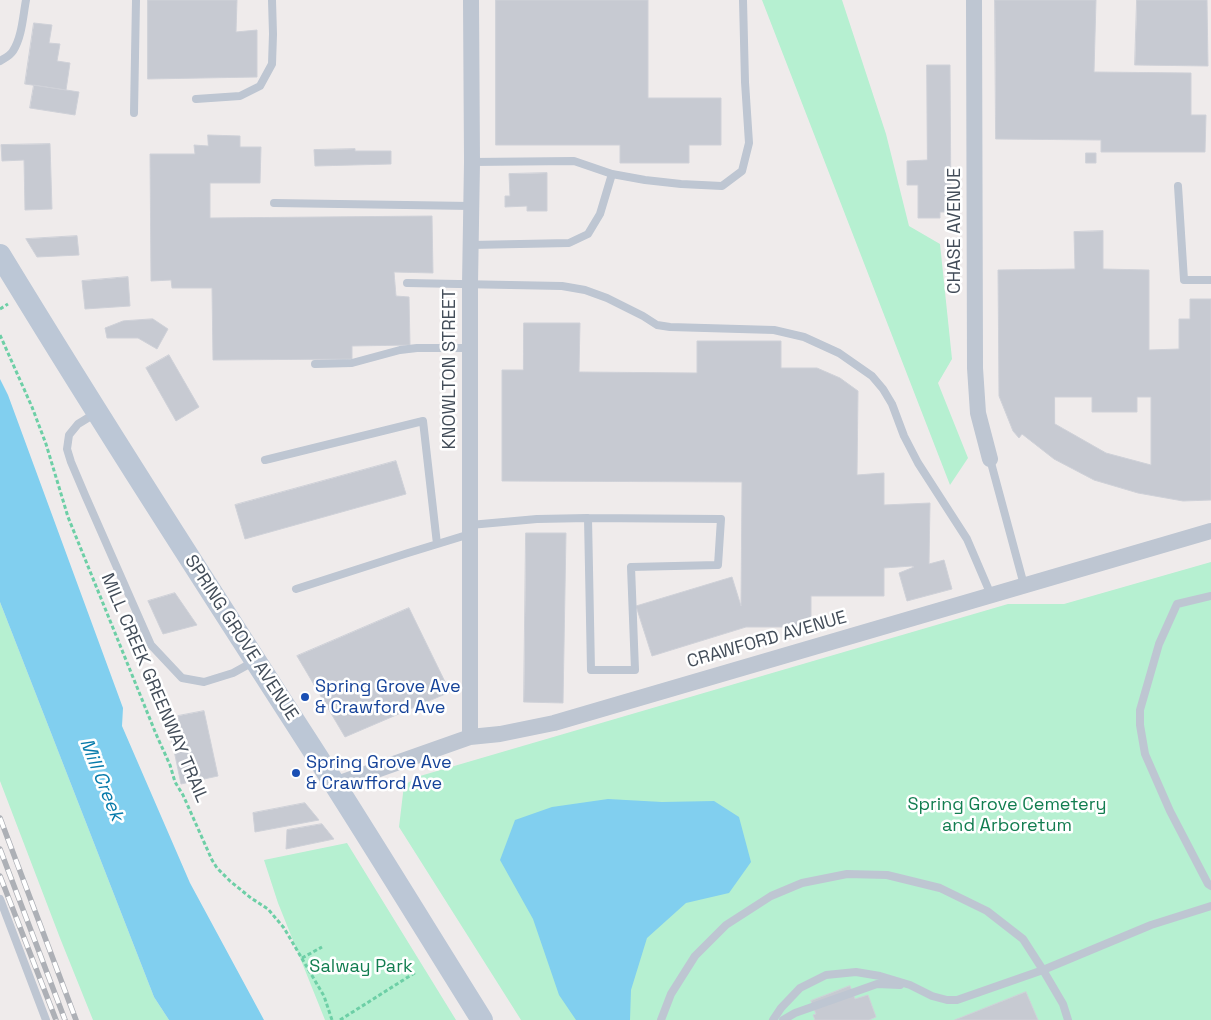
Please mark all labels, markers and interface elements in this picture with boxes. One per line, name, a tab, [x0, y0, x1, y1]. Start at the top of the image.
street label: CHASE AVENUE	[944, 168, 966, 294]
street label: KNOWLTON STREET	[439, 289, 461, 449]
street label: SPRING GROVE AVENUE	[179, 551, 303, 725]
street label: MILL CREEK GREENWAY TRAIL	[96, 570, 212, 806]
street label: CRAWFORD AVENUE	[685, 607, 849, 673]
place label: Spring Grove Ave & Crawford Ave	[315, 676, 461, 719]
marker: Spring Grove Ave & Crawford Ave	[299, 691, 311, 703]
water label: Mill Creek	[74, 735, 128, 825]
place label: Spring Grove Ave & Crawfford Ave	[306, 752, 452, 794]
marker: Spring Grove Ave & Crawfford Ave	[290, 767, 302, 779]
park label: Spring Grove Cemetery and Arboretum	[907, 794, 1107, 836]
park label: Salway Park	[309, 956, 413, 978]

